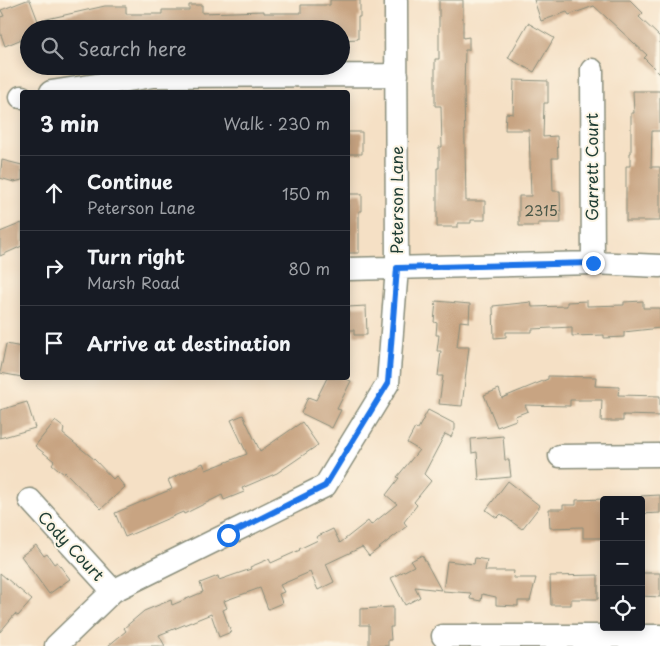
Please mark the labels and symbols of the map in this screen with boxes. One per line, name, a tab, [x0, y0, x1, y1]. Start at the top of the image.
street label: Garrett Court	[579, 112, 603, 221]
street label: Peterson Lane	[384, 146, 408, 254]
house number: 2315	[524, 200, 558, 221]
route end	[582, 252, 605, 275]
street label: Cody Court	[33, 505, 111, 586]
route start	[217, 524, 240, 547]

